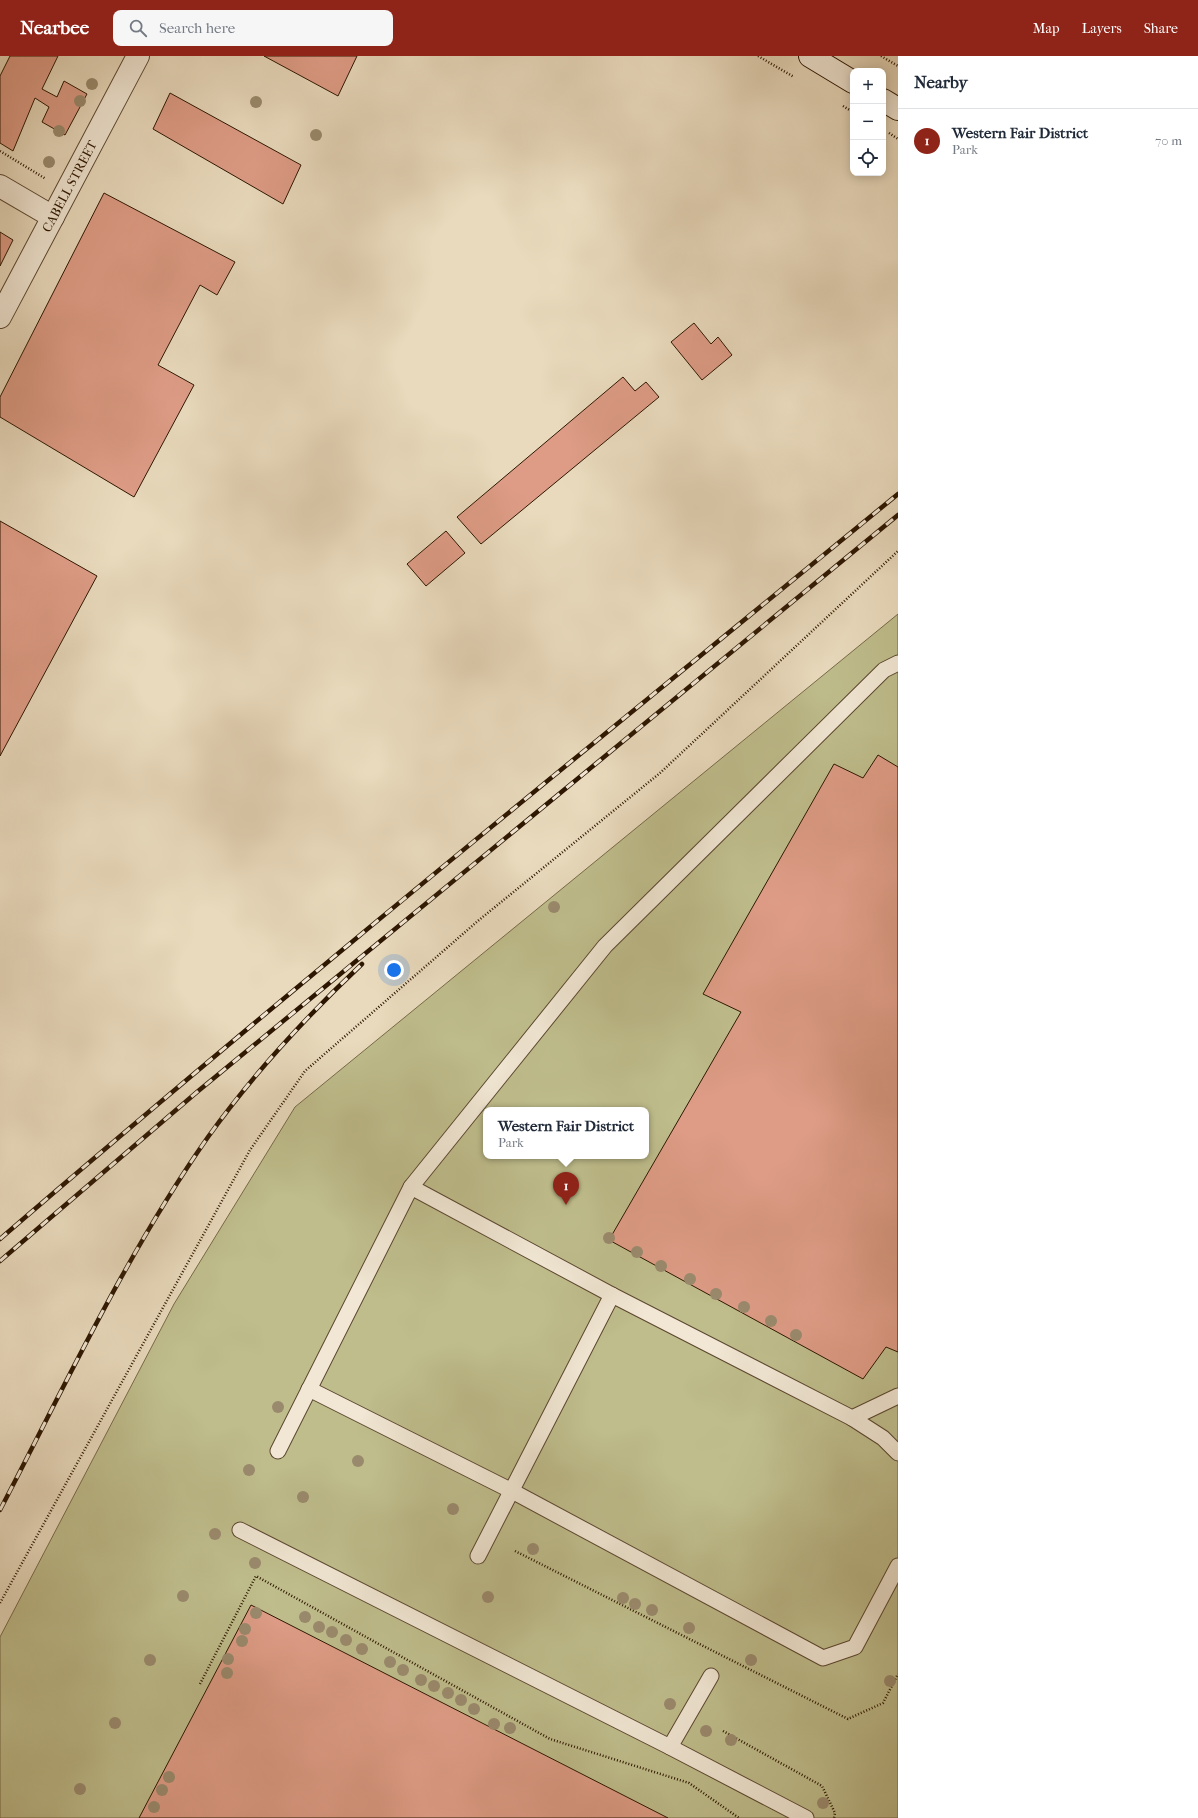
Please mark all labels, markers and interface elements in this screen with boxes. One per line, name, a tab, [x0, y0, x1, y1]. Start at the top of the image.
search box	[113, 10, 393, 46]
text: Nearbee	[20, 17, 89, 39]
icon: search	[127, 17, 149, 39]
text: Search here	[159, 19, 235, 37]
text: Map	[1033, 20, 1060, 37]
text: Layers	[1082, 20, 1122, 37]
text: Share	[1144, 20, 1178, 37]
map controls	[850, 68, 886, 176]
button: +	[850, 68, 886, 104]
text: Nearby	[914, 72, 968, 92]
button: −	[850, 104, 886, 140]
text: Western Fair District	[952, 124, 1088, 142]
text: 1	[925, 133, 929, 148]
text: 70 m	[1155, 133, 1182, 148]
street label: CABELL STREET	[39, 138, 100, 235]
button: locate	[850, 140, 886, 176]
text: Park	[952, 142, 978, 157]
your location	[384, 960, 404, 980]
popup	[483, 1107, 649, 1159]
text: Western Fair District	[498, 1117, 634, 1135]
text: Park	[498, 1135, 524, 1150]
pin: 1	[553, 1172, 579, 1205]

